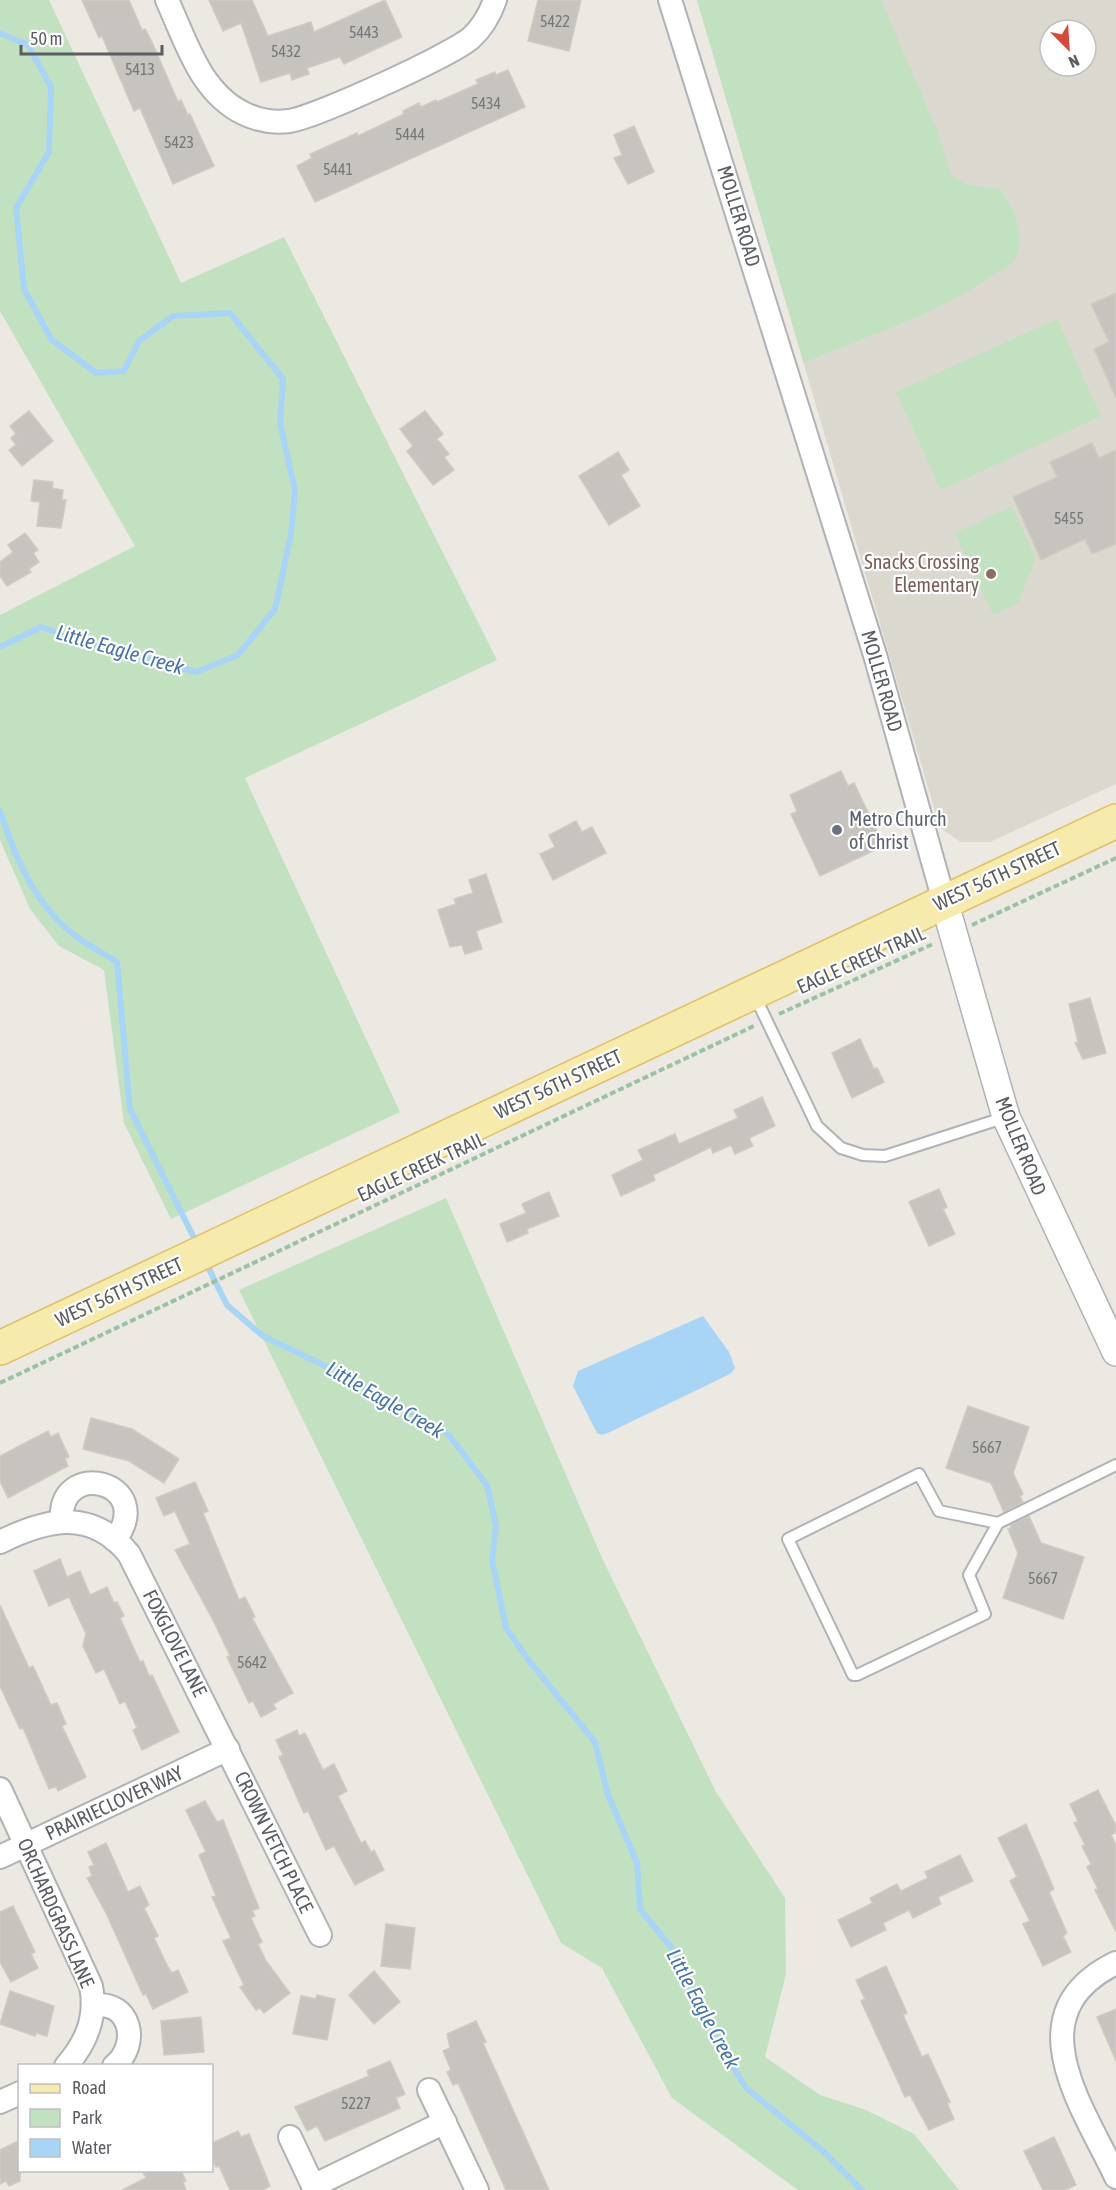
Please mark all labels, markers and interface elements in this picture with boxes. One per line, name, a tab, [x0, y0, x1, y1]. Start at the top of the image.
house number: 5422	[540, 12, 570, 30]
scale bar	[21, 18, 162, 56]
north arrow	[1038, 18, 1098, 78]
house number: 5443	[349, 23, 379, 41]
text: 50 m	[30, 28, 62, 49]
house number: 5432	[271, 42, 301, 60]
text: N	[1066, 52, 1082, 72]
house number: 5413	[125, 60, 155, 78]
house number: 5434	[471, 94, 501, 112]
house number: 5444	[395, 125, 425, 143]
house number: 5423	[164, 133, 194, 151]
house number: 5441	[323, 160, 353, 178]
street label: MOLLER ROAD	[713, 163, 766, 269]
house number: 5455	[1054, 509, 1084, 527]
place label: Snacks Crossing Elementary	[864, 550, 979, 596]
marker: Snacks Crossing Elementary	[984, 567, 998, 581]
water label: Little Eagle Creek	[54, 619, 188, 679]
street label: MOLLER ROAD	[857, 628, 908, 734]
place label: Metro Church of Christ	[849, 807, 947, 853]
marker: Metro Church of Christ	[830, 823, 844, 837]
street label: WEST 56TH STREET	[929, 836, 1064, 915]
street label: EAGLE CREEK TRAIL	[793, 921, 929, 998]
street label: WEST 56TH STREET	[490, 1044, 625, 1123]
street label: MOLLER ROAD	[991, 1093, 1052, 1198]
street label: EAGLE CREEK TRAIL	[353, 1127, 488, 1206]
street label: WEST 56TH STREET	[51, 1252, 186, 1331]
water label: Little Eagle Creek	[322, 1356, 449, 1443]
house number: 5667	[972, 1438, 1002, 1456]
house number: 5667	[1028, 1569, 1058, 1587]
street label: FOXGLOVE LANE	[139, 1586, 212, 1700]
house number: 5642	[237, 1653, 267, 1671]
street label: PRAIRIECLOVER WAY	[41, 1761, 186, 1844]
street label: CROWN VETCH PLACE	[230, 1767, 319, 1917]
street label: ORCHARDGRASS LANE	[13, 1835, 100, 1991]
water label: Little Eagle Creek	[662, 1945, 746, 2073]
legend	[18, 2064, 213, 2172]
text: Road	[72, 2077, 106, 2098]
house number: 5227	[341, 2094, 371, 2112]
text: Park	[72, 2107, 102, 2128]
text: Water	[72, 2137, 112, 2158]

